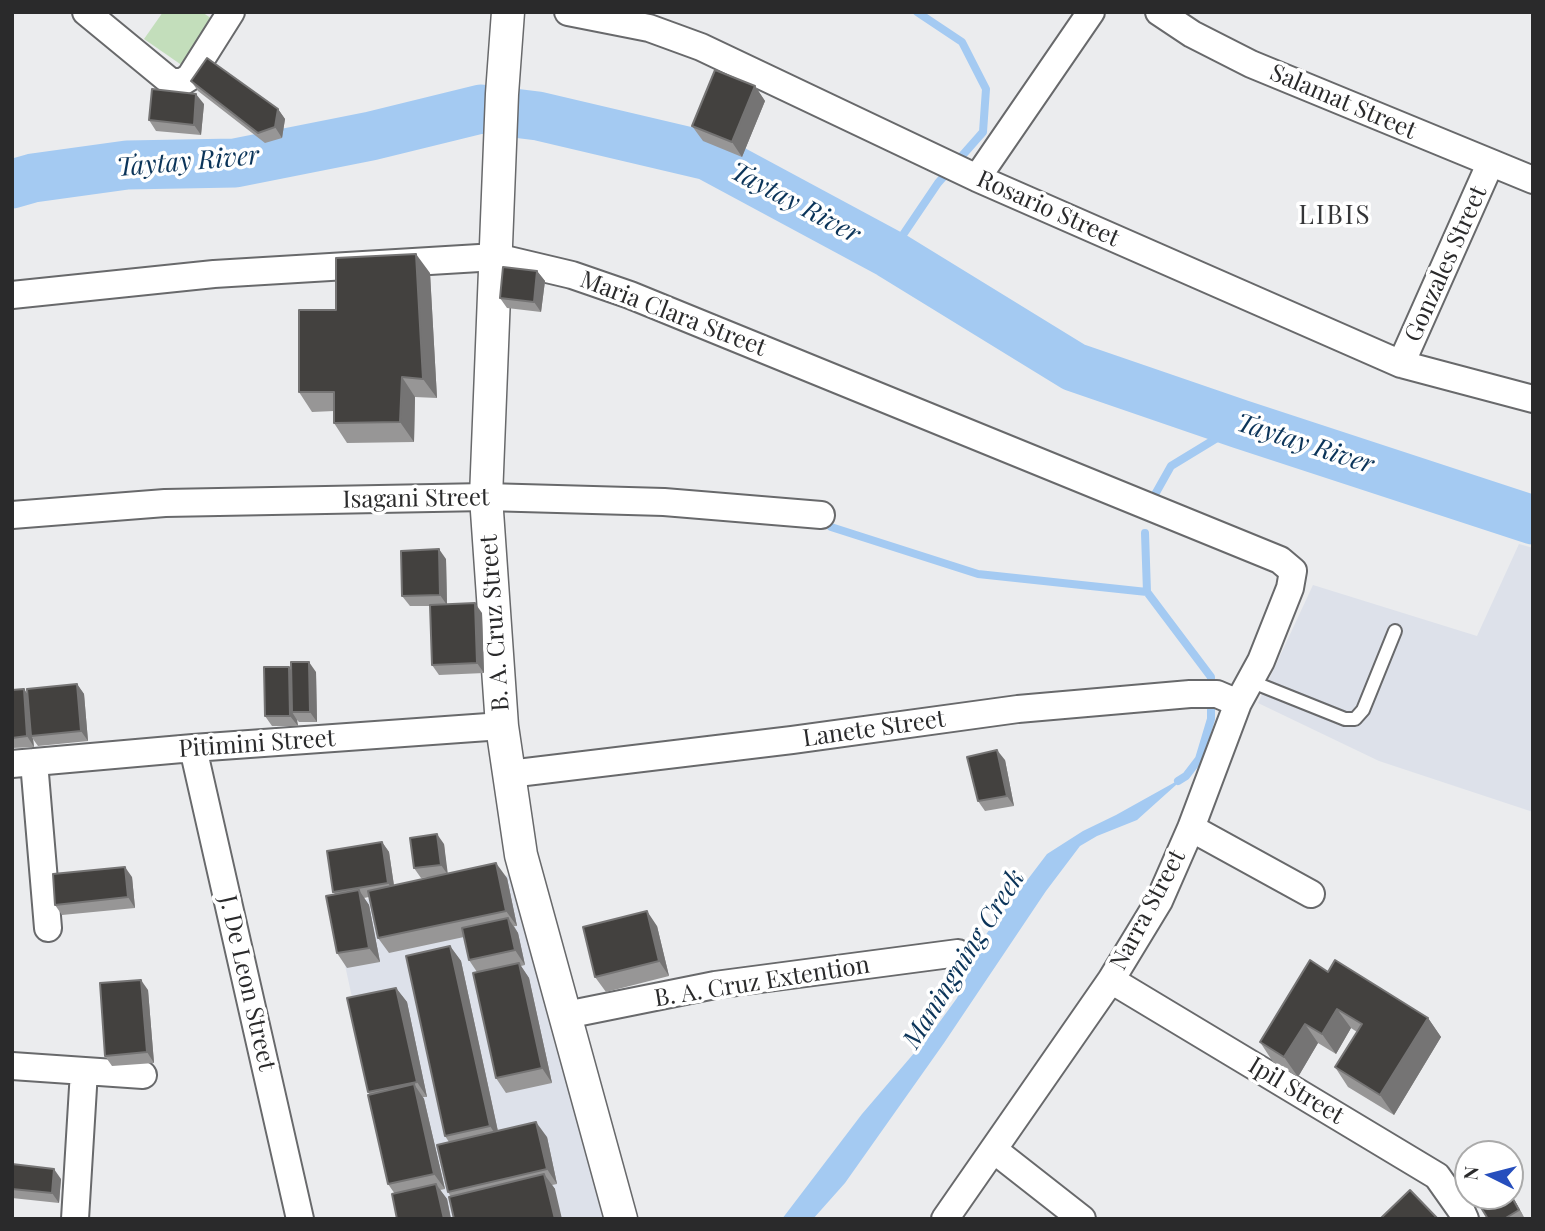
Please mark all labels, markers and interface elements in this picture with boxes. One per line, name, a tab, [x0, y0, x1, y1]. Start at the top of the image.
street label: Salamat Street	[1266, 58, 1420, 146]
water label: Taytay River	[116, 140, 260, 184]
water label: Taytay River	[725, 156, 865, 250]
street label: Rosario Street	[972, 165, 1124, 253]
street label: Gonzales Street	[1399, 182, 1493, 346]
district label: LIBIS	[1299, 200, 1371, 232]
street label: Maria Clara Street	[576, 265, 770, 363]
water label: Taytay River	[1232, 407, 1378, 481]
street label: Isagani Street	[342, 483, 490, 515]
street label: B. A. Cruz Street	[474, 534, 516, 712]
street label: Lanete Street	[801, 705, 947, 753]
street label: Pitimini Street	[178, 724, 336, 764]
street label: Narra Street	[1104, 845, 1192, 975]
water label: Maningning Creek	[896, 864, 1032, 1054]
street label: J. De Leon Street	[213, 893, 281, 1073]
street label: B. A. Cruz Extention	[652, 951, 872, 1013]
street label: Ipil Street	[1243, 1051, 1349, 1131]
north arrow	[1454, 1140, 1524, 1210]
text: N	[1456, 1165, 1484, 1181]

